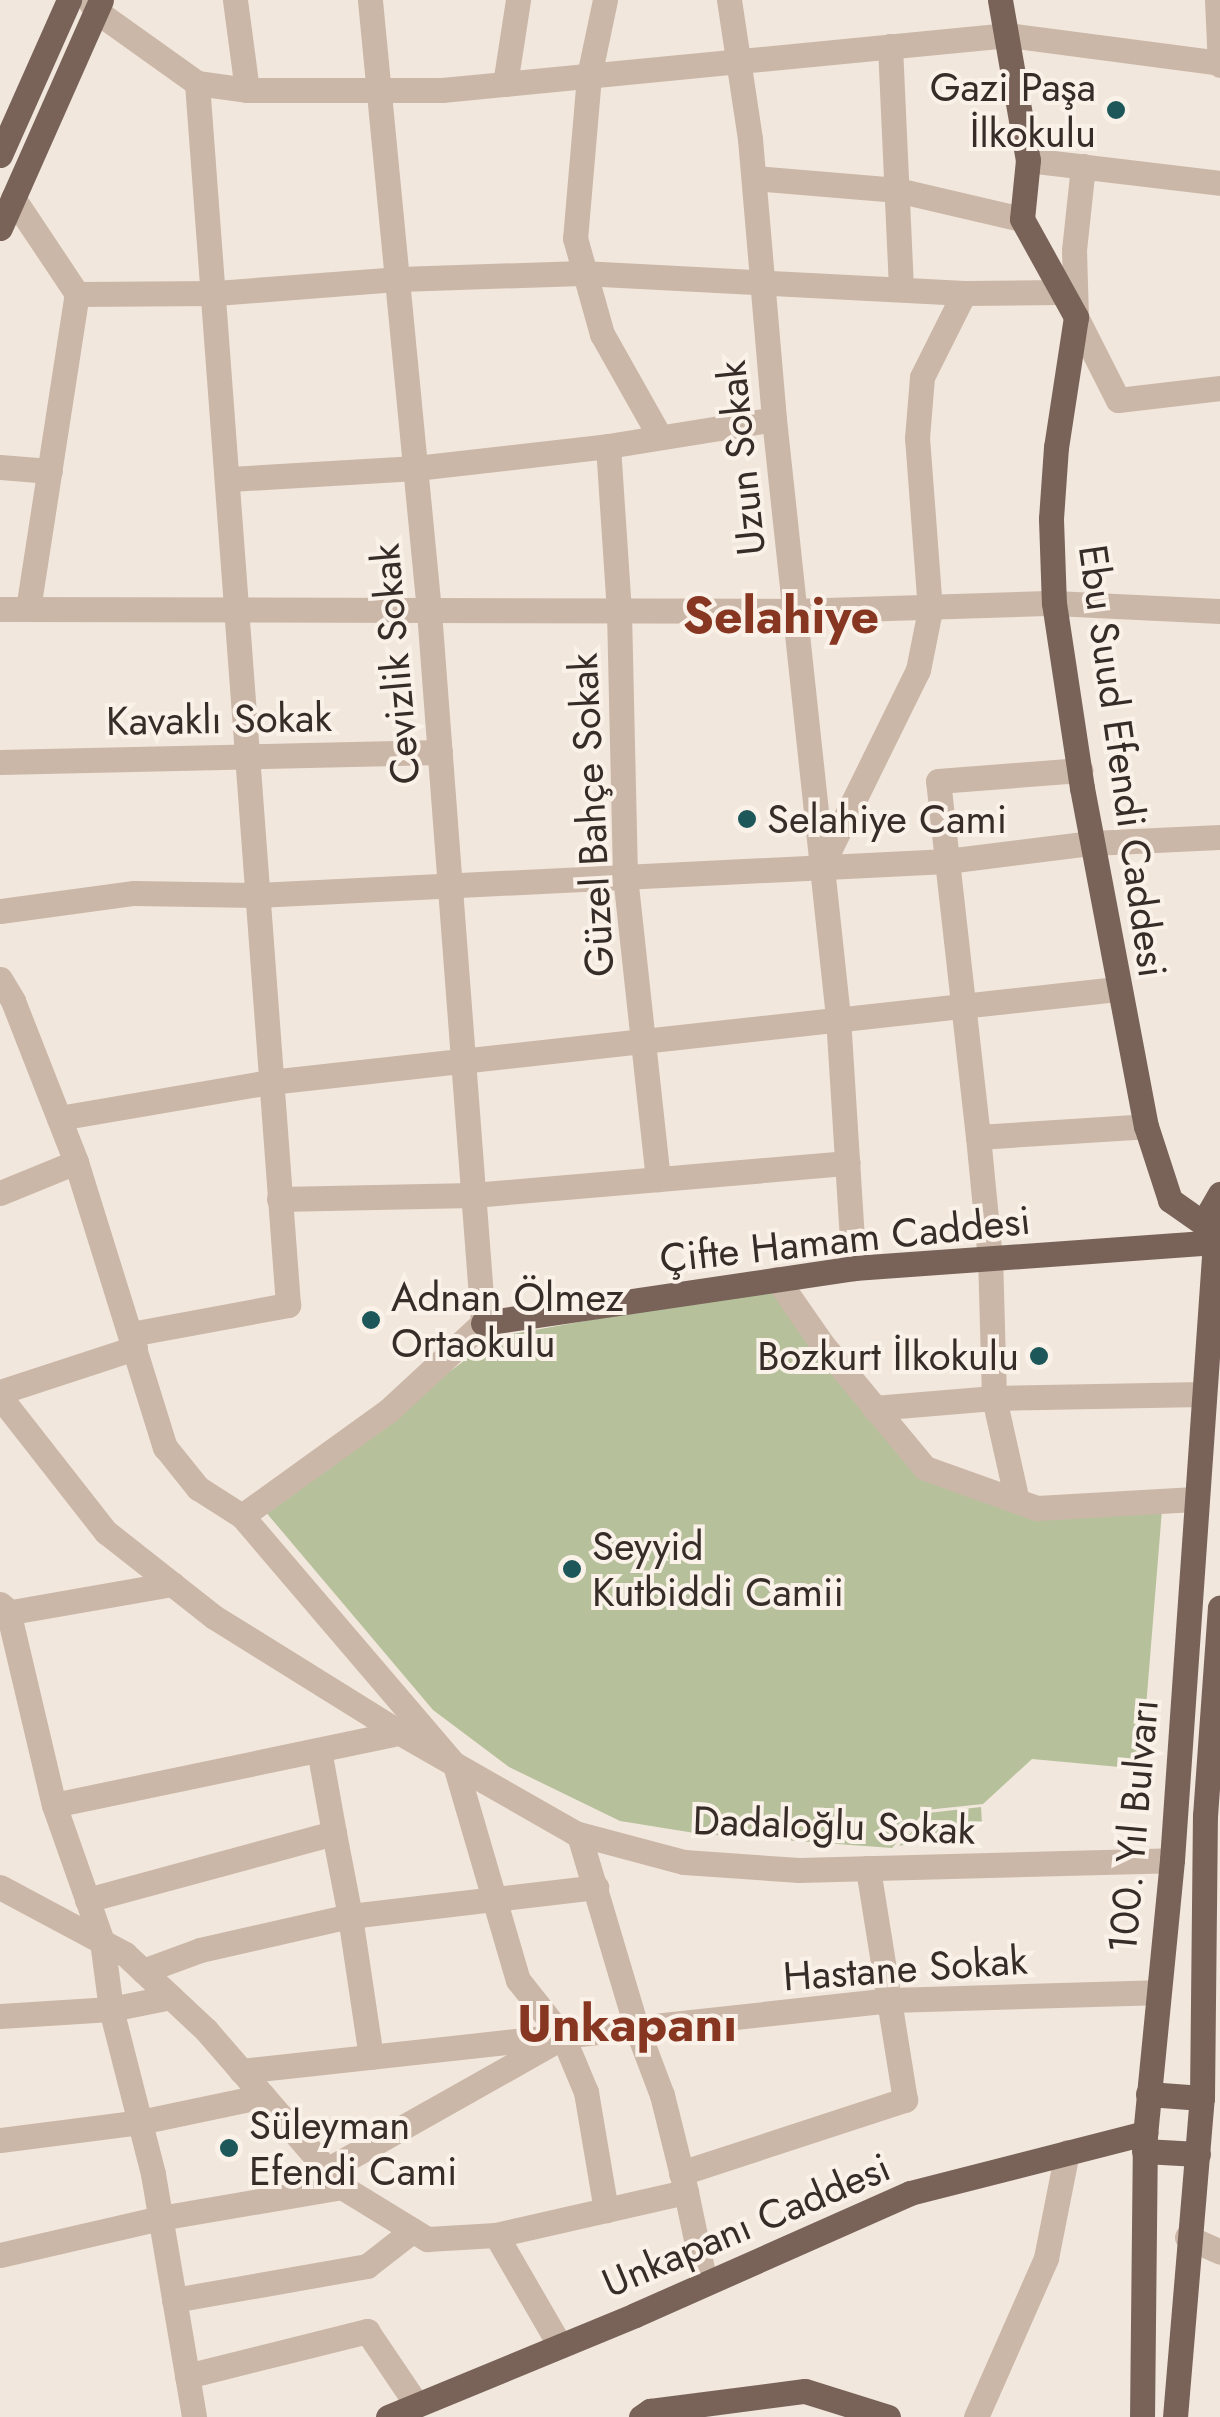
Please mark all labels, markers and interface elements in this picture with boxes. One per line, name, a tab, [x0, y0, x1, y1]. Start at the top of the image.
place label: Gazi Paşa İlkokulu	[930, 63, 1096, 157]
marker: Gazi Paşa İlkokulu	[1105, 99, 1127, 121]
street label: Uzun Sokak	[707, 358, 775, 558]
street label: Cevizlik Sokak	[361, 542, 429, 786]
street label: Ebu Suud Efendi Caddesi	[1069, 542, 1177, 980]
district label: Selahiye	[683, 586, 879, 646]
street label: Güzel Bahçe Sokak	[559, 652, 623, 978]
street label: Kavaklı Sokak	[106, 693, 332, 745]
place label: Selahiye Cami	[767, 795, 1007, 843]
marker: Selahiye Cami	[736, 808, 758, 830]
street label: Çifte Hamam Caddesi	[657, 1196, 1033, 1282]
place label: Adnan Ölmez Ortaokulu	[391, 1273, 624, 1367]
marker: Adnan Ölmez Ortaokulu	[360, 1309, 382, 1331]
place label: Bozkurt İlkokulu	[757, 1332, 1019, 1380]
marker: Bozkurt İlkokulu	[1028, 1345, 1050, 1367]
place label: Seyyid Kutbiddi Camii	[592, 1522, 844, 1616]
marker: Seyyid Kutbiddi Camii	[561, 1558, 583, 1580]
street label: 100. Yıl Bulvarı	[1098, 1697, 1168, 1955]
street label: Dadaloğlu Sokak	[692, 1796, 976, 1854]
street label: Hastane Sokak	[781, 1936, 1029, 2000]
district label: Unkapanı	[517, 1994, 737, 2054]
place label: Süleyman Efendi Cami	[249, 2101, 457, 2195]
marker: Süleyman Efendi Cami	[218, 2137, 240, 2159]
street label: Unkapanı Caddesi	[595, 2143, 897, 2307]

